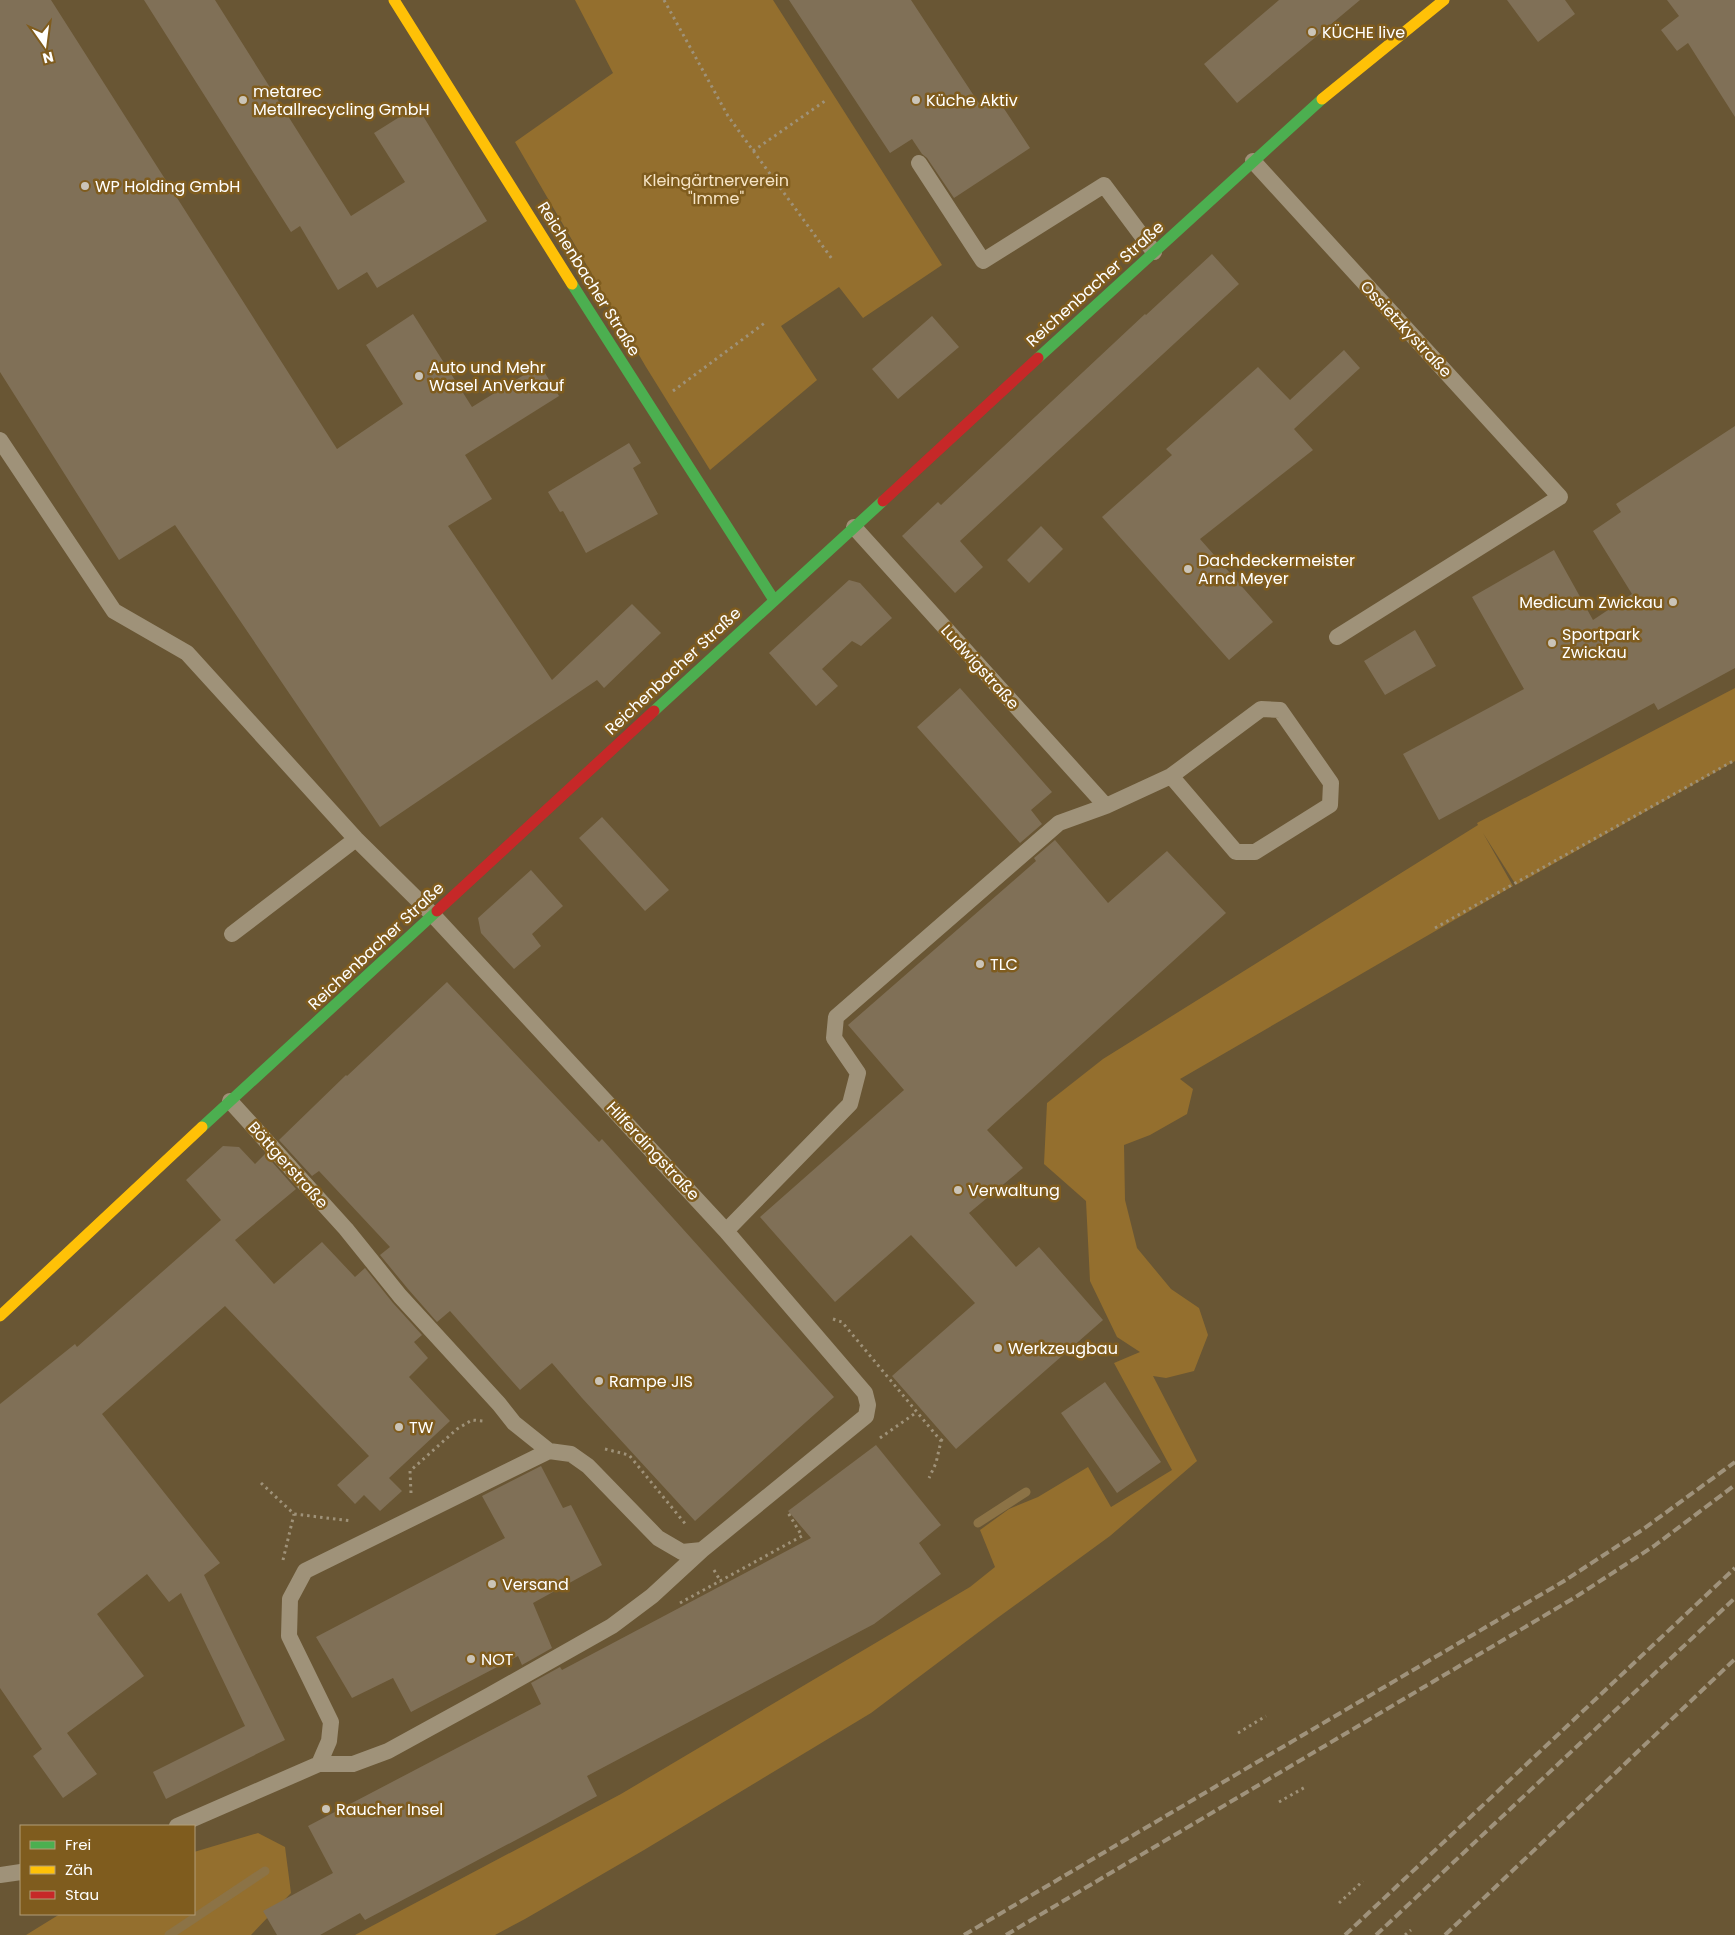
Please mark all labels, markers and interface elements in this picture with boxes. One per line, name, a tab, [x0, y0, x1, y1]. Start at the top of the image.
north arrow	[20, 20, 70, 70]
place label: KÜCHE live	[1322, 21, 1405, 44]
marker: KÜCHE live	[1306, 26, 1318, 38]
text: N	[41, 47, 56, 69]
place label: metarec Metallrecycling GmbH	[253, 80, 430, 121]
place label: Küche Aktiv	[926, 89, 1018, 112]
marker: metarec Metallrecycling GmbH	[237, 94, 249, 106]
marker: Küche Aktiv	[910, 94, 922, 106]
park label: Kleingärtnerverein "Imme"	[643, 169, 789, 210]
place label: WP Holding GmbH	[95, 175, 240, 198]
marker: WP Holding GmbH	[79, 180, 91, 192]
street label: Reichenbacher Straße	[532, 197, 646, 361]
street label: Reichenbacher Straße	[1021, 216, 1169, 352]
street label: Ossietzkystraße	[1355, 275, 1457, 383]
place label: Auto und Mehr Wasel AnVerkauf	[429, 356, 564, 397]
marker: Auto und Mehr Wasel AnVerkauf	[413, 370, 425, 382]
place label: Dachdeckermeister Arnd Meyer	[1198, 549, 1355, 590]
marker: Dachdeckermeister Arnd Meyer	[1182, 563, 1194, 575]
place label: Medicum Zwickau	[1519, 591, 1663, 614]
marker: Medicum Zwickau	[1667, 596, 1679, 608]
street label: Reichenbacher Straße	[600, 602, 746, 740]
street label: Ludwigstraße	[935, 619, 1025, 715]
place label: Sportpark Zwickau	[1562, 623, 1641, 664]
marker: Sportpark Zwickau	[1546, 637, 1558, 649]
street label: Reichenbacher Straße	[303, 877, 449, 1015]
place label: TLC	[990, 953, 1018, 976]
marker: TLC	[974, 958, 986, 970]
street label: Hilferdingstraße	[601, 1096, 705, 1206]
street label: Böttgerstraße	[243, 1116, 333, 1214]
place label: Verwaltung	[968, 1179, 1060, 1202]
marker: Verwaltung	[952, 1184, 964, 1196]
place label: Werkzeugbau	[1008, 1337, 1118, 1360]
marker: Werkzeugbau	[992, 1342, 1004, 1354]
place label: Rampe JIS	[609, 1370, 693, 1393]
marker: Rampe JIS	[593, 1375, 605, 1387]
place label: TW	[409, 1416, 434, 1439]
marker: TW	[393, 1421, 405, 1433]
place label: Versand	[502, 1573, 569, 1596]
marker: Versand	[486, 1578, 498, 1590]
place label: NOT	[481, 1648, 514, 1671]
marker: NOT	[465, 1653, 477, 1665]
place label: Raucher Insel	[336, 1798, 443, 1821]
marker: Raucher Insel	[320, 1803, 332, 1815]
legend	[20, 1825, 195, 1915]
text: Frei	[65, 1834, 91, 1855]
text: Zäh	[65, 1859, 93, 1880]
text: Stau	[65, 1884, 99, 1905]

